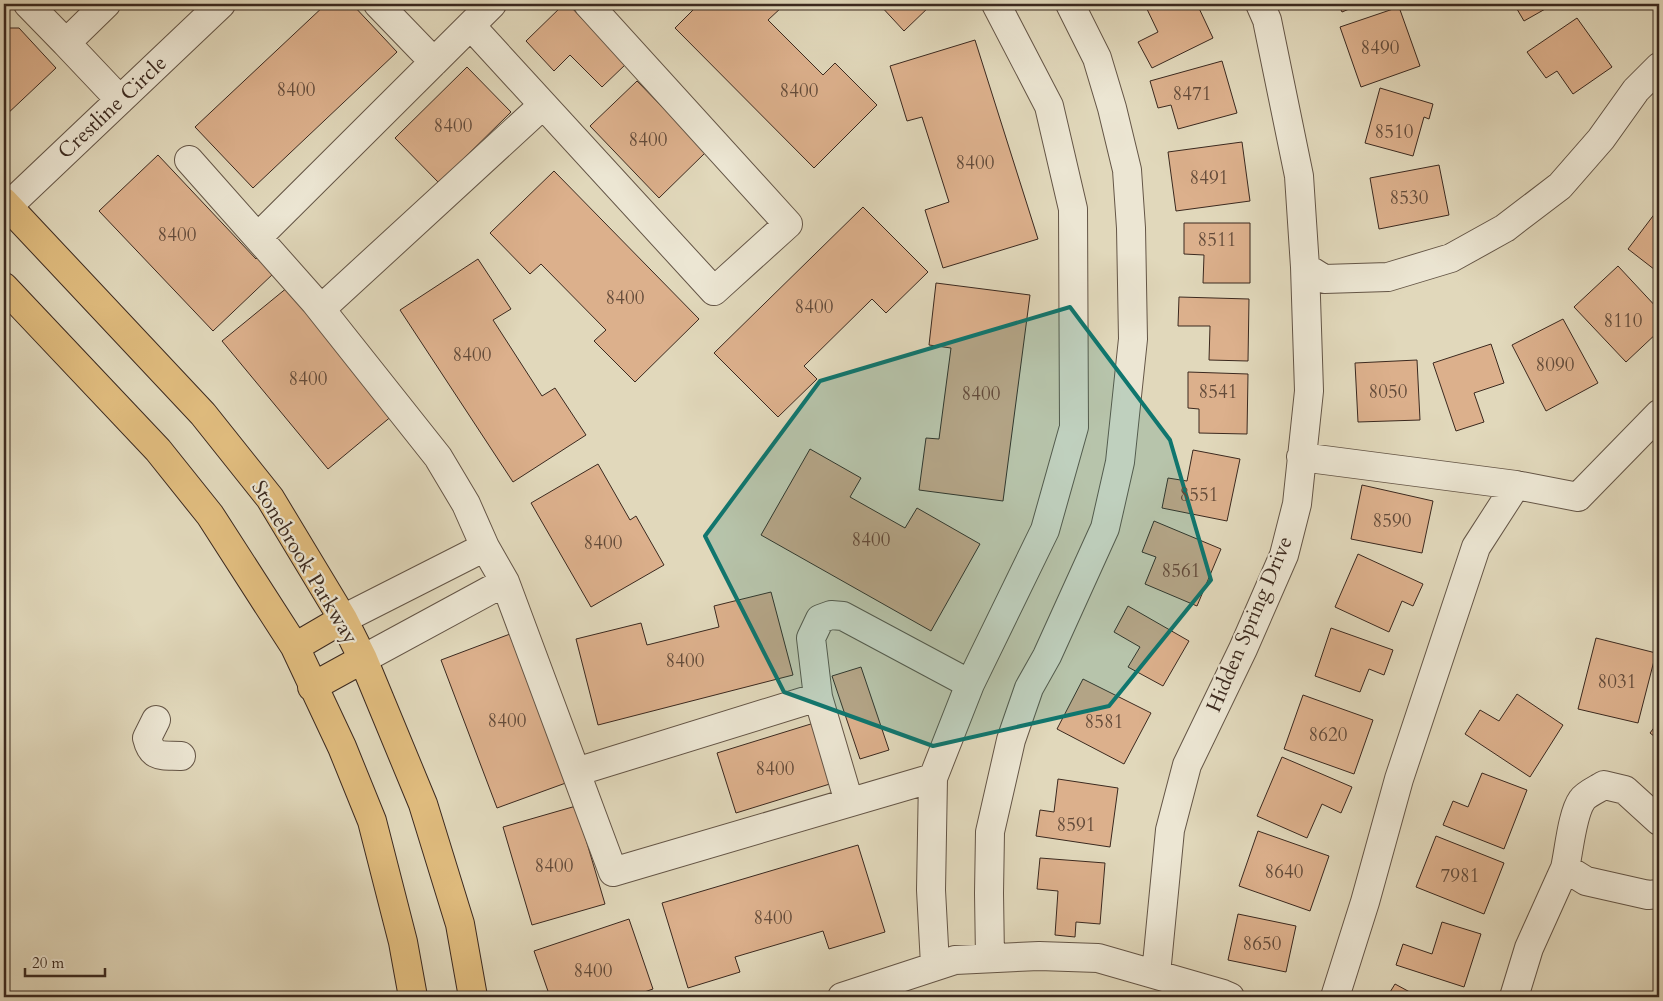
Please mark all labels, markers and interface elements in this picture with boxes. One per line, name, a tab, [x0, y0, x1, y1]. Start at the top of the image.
house number: 8490	[1361, 35, 1400, 61]
street label: Crestline Circle	[51, 49, 173, 165]
house number: 8400	[277, 77, 316, 103]
house number: 8400	[780, 78, 819, 104]
house number: 8471	[1173, 81, 1211, 107]
house number: 8400	[434, 113, 473, 139]
house number: 8510	[1375, 119, 1414, 145]
house number: 8400	[629, 127, 668, 153]
house number: 8400	[956, 150, 995, 176]
house number: 8491	[1190, 165, 1228, 191]
house number: 8530	[1390, 185, 1429, 211]
house number: 8400	[158, 222, 197, 248]
house number: 8511	[1198, 227, 1236, 253]
house number: 8400	[606, 285, 645, 311]
house number: 8400	[795, 294, 834, 320]
house number: 8110	[1604, 308, 1643, 334]
house number: 8400	[453, 342, 492, 368]
house number: 8090	[1536, 352, 1575, 378]
house number: 8400	[289, 366, 328, 392]
house number: 8541	[1199, 379, 1237, 405]
house number: 8050	[1369, 379, 1408, 405]
house number: 8400	[962, 381, 1001, 407]
street label: Stonebrook Parkway	[244, 475, 365, 649]
house number: 8551	[1180, 482, 1218, 508]
house number: 8590	[1373, 508, 1412, 534]
house number: 8400	[852, 527, 891, 553]
house number: 8400	[584, 530, 623, 556]
street label: Hidden Spring Drive	[1199, 532, 1300, 717]
house number: 8561	[1162, 558, 1200, 584]
house number: 8400	[666, 648, 705, 674]
house number: 8031	[1598, 669, 1636, 695]
house number: 8400	[488, 708, 527, 734]
house number: 8581	[1085, 709, 1123, 735]
house number: 8620	[1309, 722, 1348, 748]
house number: 8400	[756, 756, 795, 782]
house number: 8591	[1057, 812, 1095, 838]
house number: 8400	[535, 853, 574, 879]
house number: 8640	[1265, 859, 1304, 885]
house number: 7981	[1441, 863, 1479, 889]
house number: 8400	[754, 905, 793, 931]
house number: 8650	[1243, 931, 1282, 957]
scale bar	[25, 946, 105, 978]
text: 20 m	[32, 953, 64, 973]
house number: 8400	[574, 958, 613, 984]

